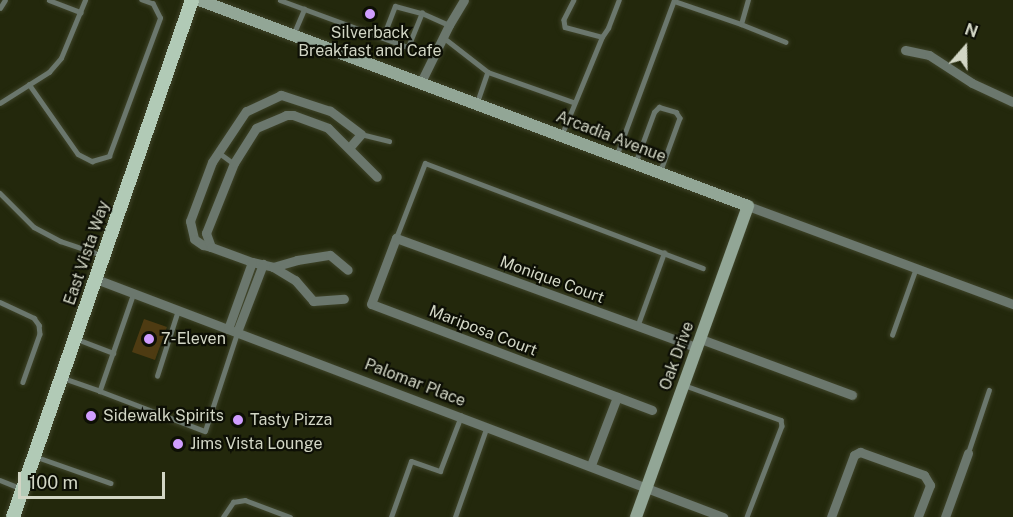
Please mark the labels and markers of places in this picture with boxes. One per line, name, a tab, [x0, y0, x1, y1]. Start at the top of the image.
marker: Silverback Breakfast and Cafe	[363, 7, 377, 21]
place label: Silverback Breakfast and Cafe	[298, 23, 442, 61]
place label: 7-Eleven	[161, 329, 226, 349]
marker: 7-Eleven	[142, 332, 156, 346]
place label: Sidewalk Spirits	[103, 406, 224, 426]
marker: Sidewalk Spirits	[84, 409, 98, 423]
place label: Tasty Pizza	[250, 410, 333, 430]
marker: Tasty Pizza	[231, 413, 245, 427]
place label: Jims Vista Lounge	[190, 434, 323, 454]
marker: Jims Vista Lounge	[171, 437, 185, 451]

